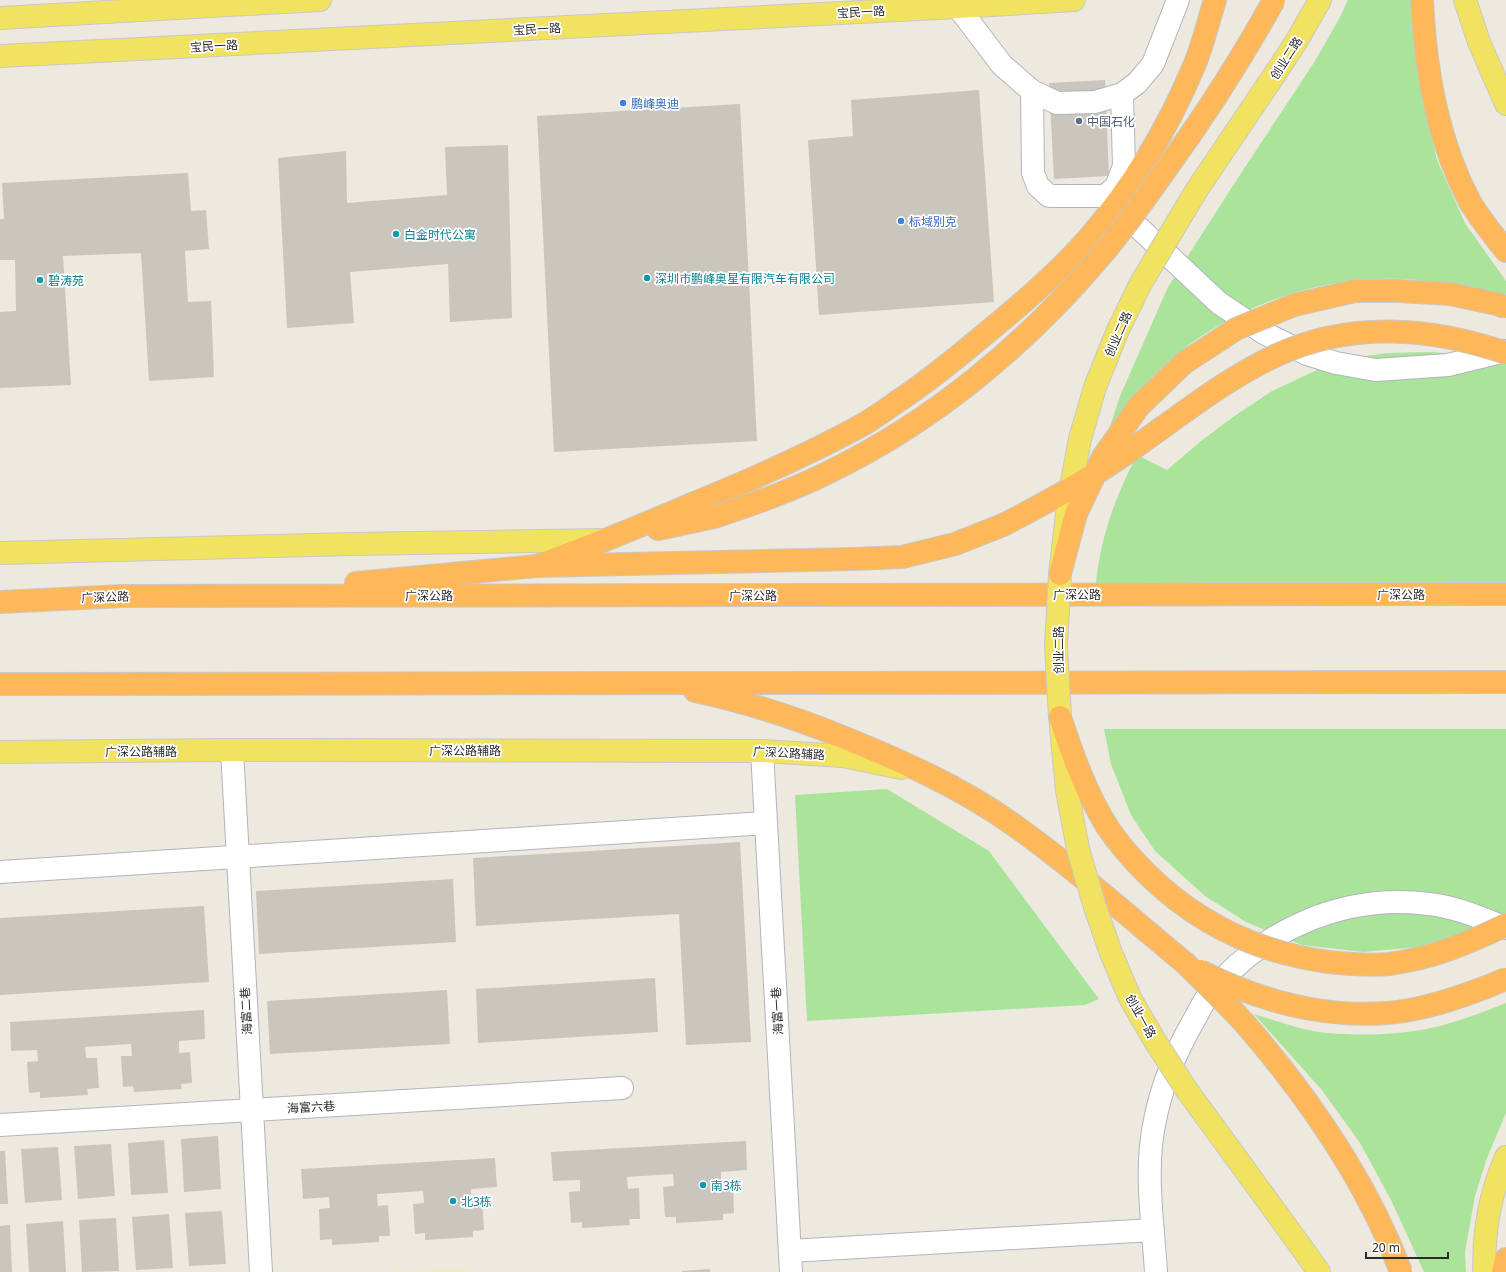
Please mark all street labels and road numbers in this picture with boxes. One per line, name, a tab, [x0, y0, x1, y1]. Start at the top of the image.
street label: 宝民一路	[837, 2, 885, 22]
street label: 宝民一路	[513, 19, 561, 39]
street label: 创业二路	[1266, 33, 1306, 83]
street label: 宝民一路	[190, 36, 238, 56]
street label: 创业二路	[1100, 309, 1136, 359]
street label: 广深公路	[1053, 586, 1101, 603]
street label: 广深公路	[1377, 586, 1425, 603]
street label: 广深公路	[405, 587, 453, 604]
street label: 广深公路	[729, 587, 777, 604]
street label: 广深公路	[81, 588, 129, 606]
street label: 创业二路	[1050, 626, 1067, 674]
street label: 广深公路辅路	[429, 742, 501, 759]
street label: 广深公路辅路	[105, 743, 177, 760]
street label: 广深公路辅路	[753, 743, 825, 763]
street label: 海富二巷	[236, 987, 256, 1035]
street label: 海富一巷	[767, 987, 787, 1035]
street label: 创业一路	[1122, 991, 1160, 1041]
street label: 海富六巷	[287, 1097, 335, 1117]

